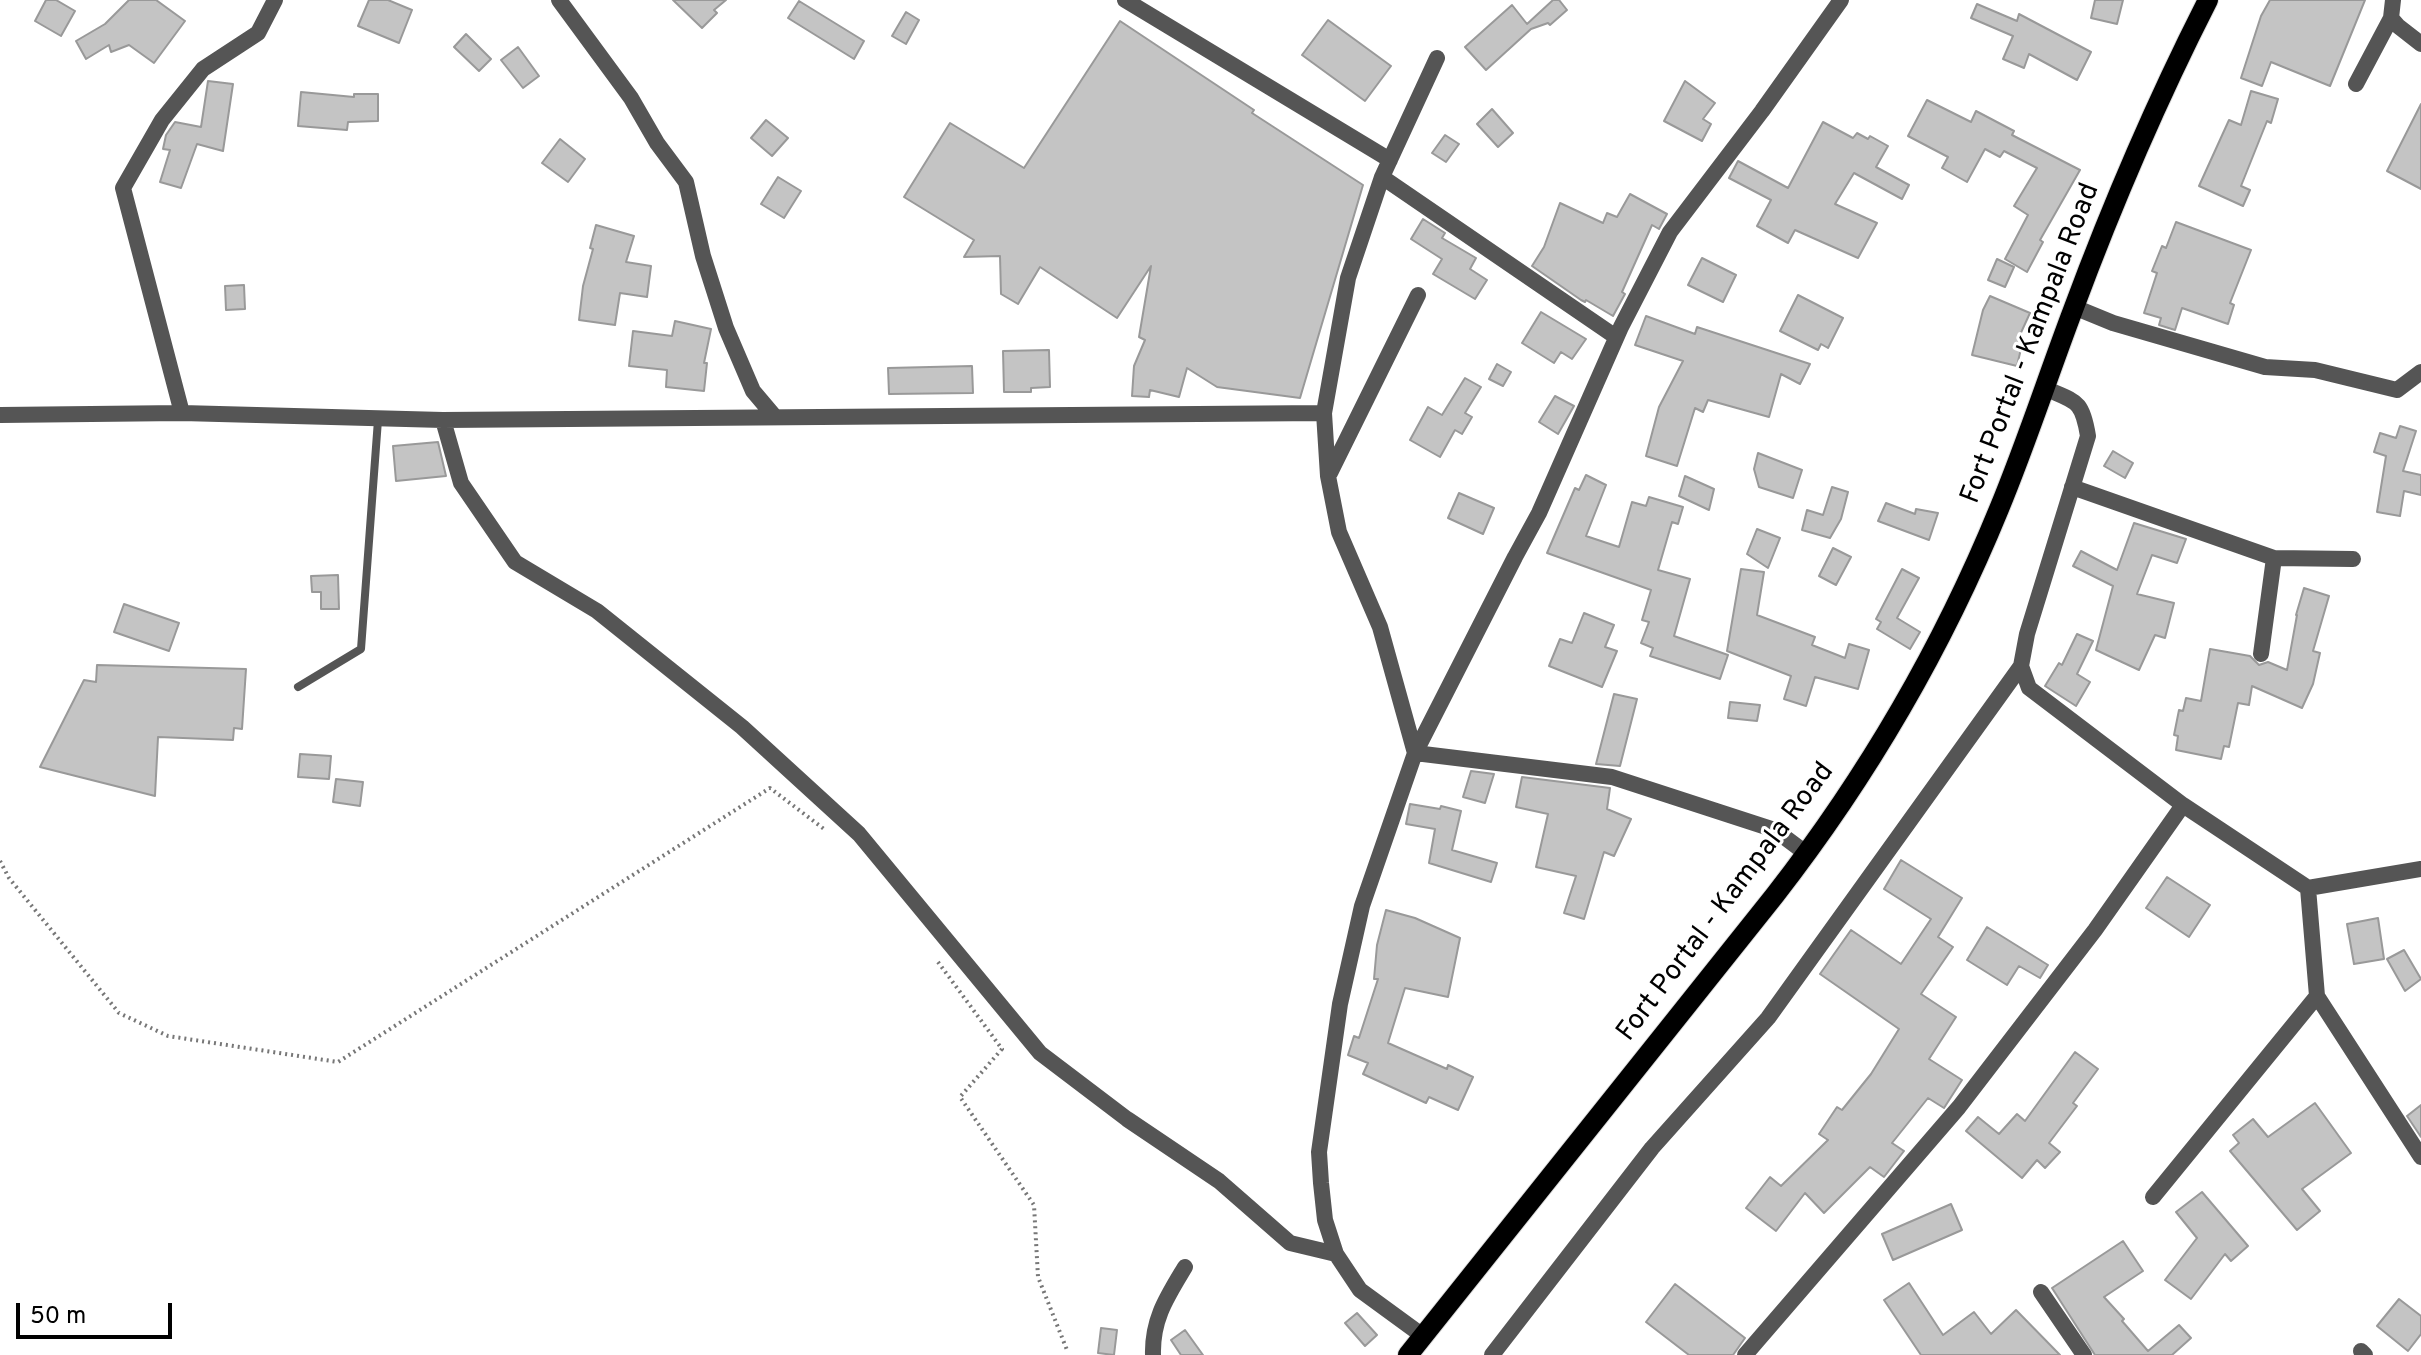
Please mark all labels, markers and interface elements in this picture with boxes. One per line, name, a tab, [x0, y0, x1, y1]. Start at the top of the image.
street label: Fort Portal - Kampala Road	[1955, 179, 2109, 509]
street label: Fort Portal - Kampala Road	[1611, 757, 1843, 1049]
scale bar	[20, 1287, 176, 1337]
text: 50 m	[30, 1302, 86, 1332]

